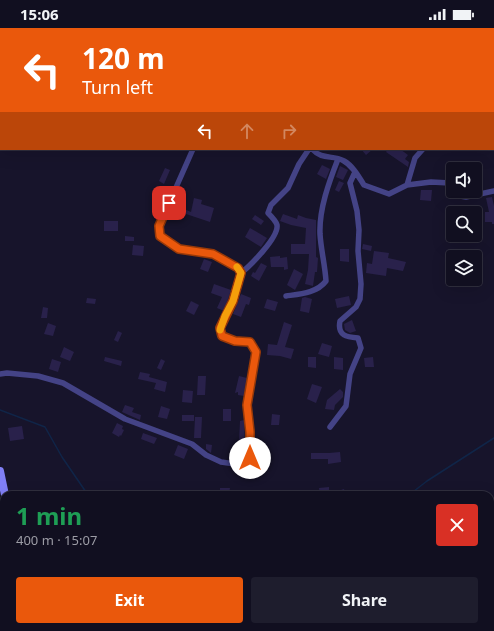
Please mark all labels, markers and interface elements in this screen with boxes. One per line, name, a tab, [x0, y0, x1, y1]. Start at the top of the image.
text: 15:06	[20, 4, 59, 24]
text: 120 m	[82, 39, 165, 77]
icon: left	[16, 44, 68, 96]
text: Turn left	[82, 75, 153, 99]
icon: left	[194, 120, 216, 142]
icon: ahead	[236, 120, 258, 142]
icon: right	[278, 120, 300, 142]
map controls	[446, 162, 482, 286]
button: sound	[446, 162, 482, 198]
pin	[152, 186, 186, 220]
icon: arrive	[158, 192, 180, 214]
button: search	[446, 206, 482, 242]
button: layers	[446, 250, 482, 286]
position arrow	[229, 437, 271, 479]
text: 1 min	[16, 499, 82, 532]
button: close	[436, 504, 478, 546]
text: 400 m · 15:07	[16, 531, 97, 549]
button: Exit	[16, 577, 243, 623]
button: Share	[251, 577, 478, 623]

